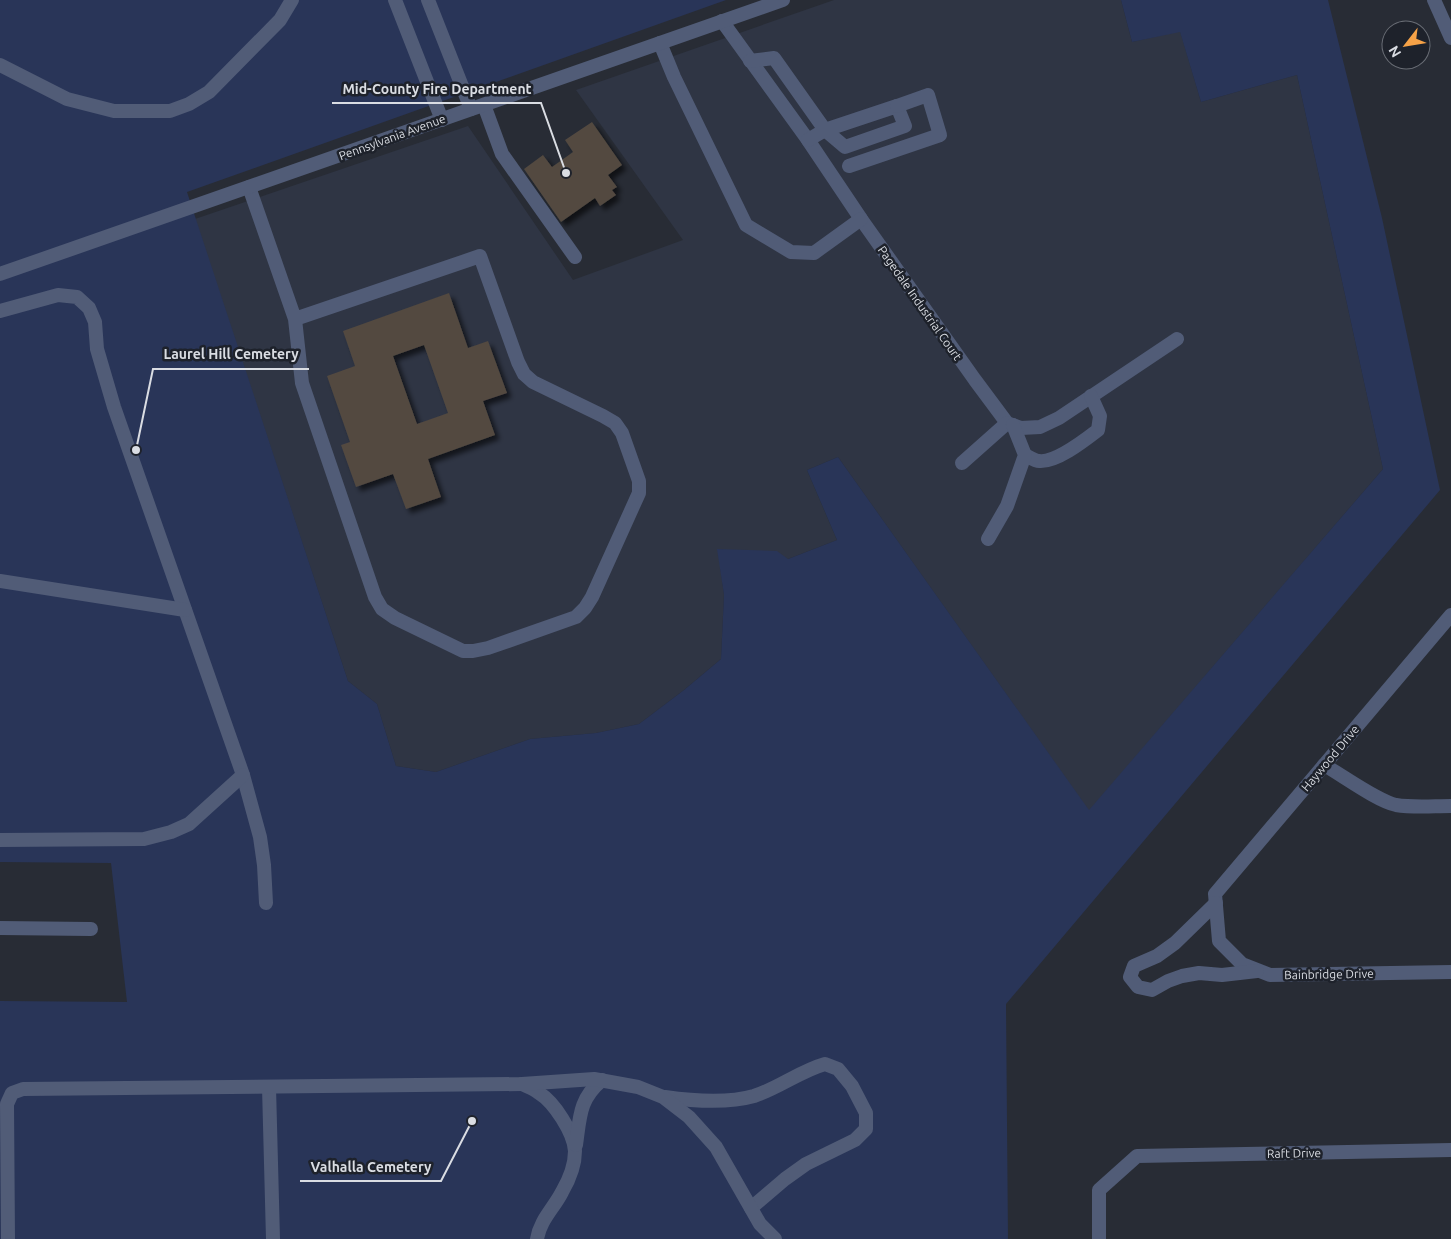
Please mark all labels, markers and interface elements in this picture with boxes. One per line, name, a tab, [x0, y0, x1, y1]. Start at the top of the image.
north arrow	[1381, 20, 1431, 70]
text: N	[1385, 43, 1404, 60]
callout: Mid-County Fire Department	[332, 74, 541, 103]
text: Mid-County Fire Department	[342, 81, 532, 97]
street label: Pennsylvania Avenue	[337, 112, 447, 162]
street label: Pagedale Industrial Court	[876, 243, 965, 363]
callout: Laurel Hill Cemetery	[153, 340, 309, 369]
text: Laurel Hill Cemetery	[163, 346, 299, 362]
street label: Haywood Drive	[1299, 722, 1361, 794]
street label: Bainbridge Drive	[1284, 967, 1374, 981]
street label: Raft Drive	[1267, 1146, 1321, 1160]
callout: Valhalla Cemetery	[300, 1152, 441, 1181]
text: Valhalla Cemetery	[311, 1159, 432, 1175]

